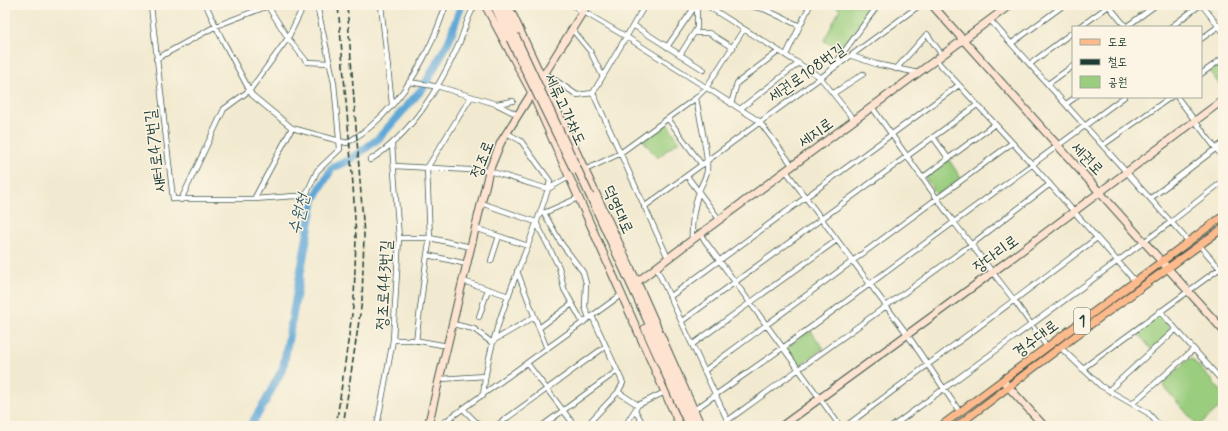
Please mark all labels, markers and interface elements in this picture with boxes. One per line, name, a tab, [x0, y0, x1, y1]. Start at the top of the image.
legend	[1072, 26, 1202, 98]
text: 도로	[1108, 35, 1127, 51]
street label: 세권로108번길	[764, 39, 850, 107]
text: 철도	[1108, 55, 1127, 71]
street label: 세류고가차도	[539, 70, 590, 149]
text: 공원	[1108, 75, 1127, 91]
street label: 새터로47번길	[140, 108, 171, 193]
street label: 세지로	[794, 113, 838, 153]
street label: 정조로	[466, 138, 499, 181]
street label: 세권로	[1066, 138, 1108, 180]
street label: 덕영대로	[597, 182, 638, 237]
water label: 수원천	[283, 189, 315, 237]
street label: 장다리로	[969, 231, 1023, 278]
street label: 정조로443번길	[372, 239, 397, 331]
road number: 1	[1074, 308, 1090, 334]
street label: 경수대로	[1009, 315, 1063, 363]

